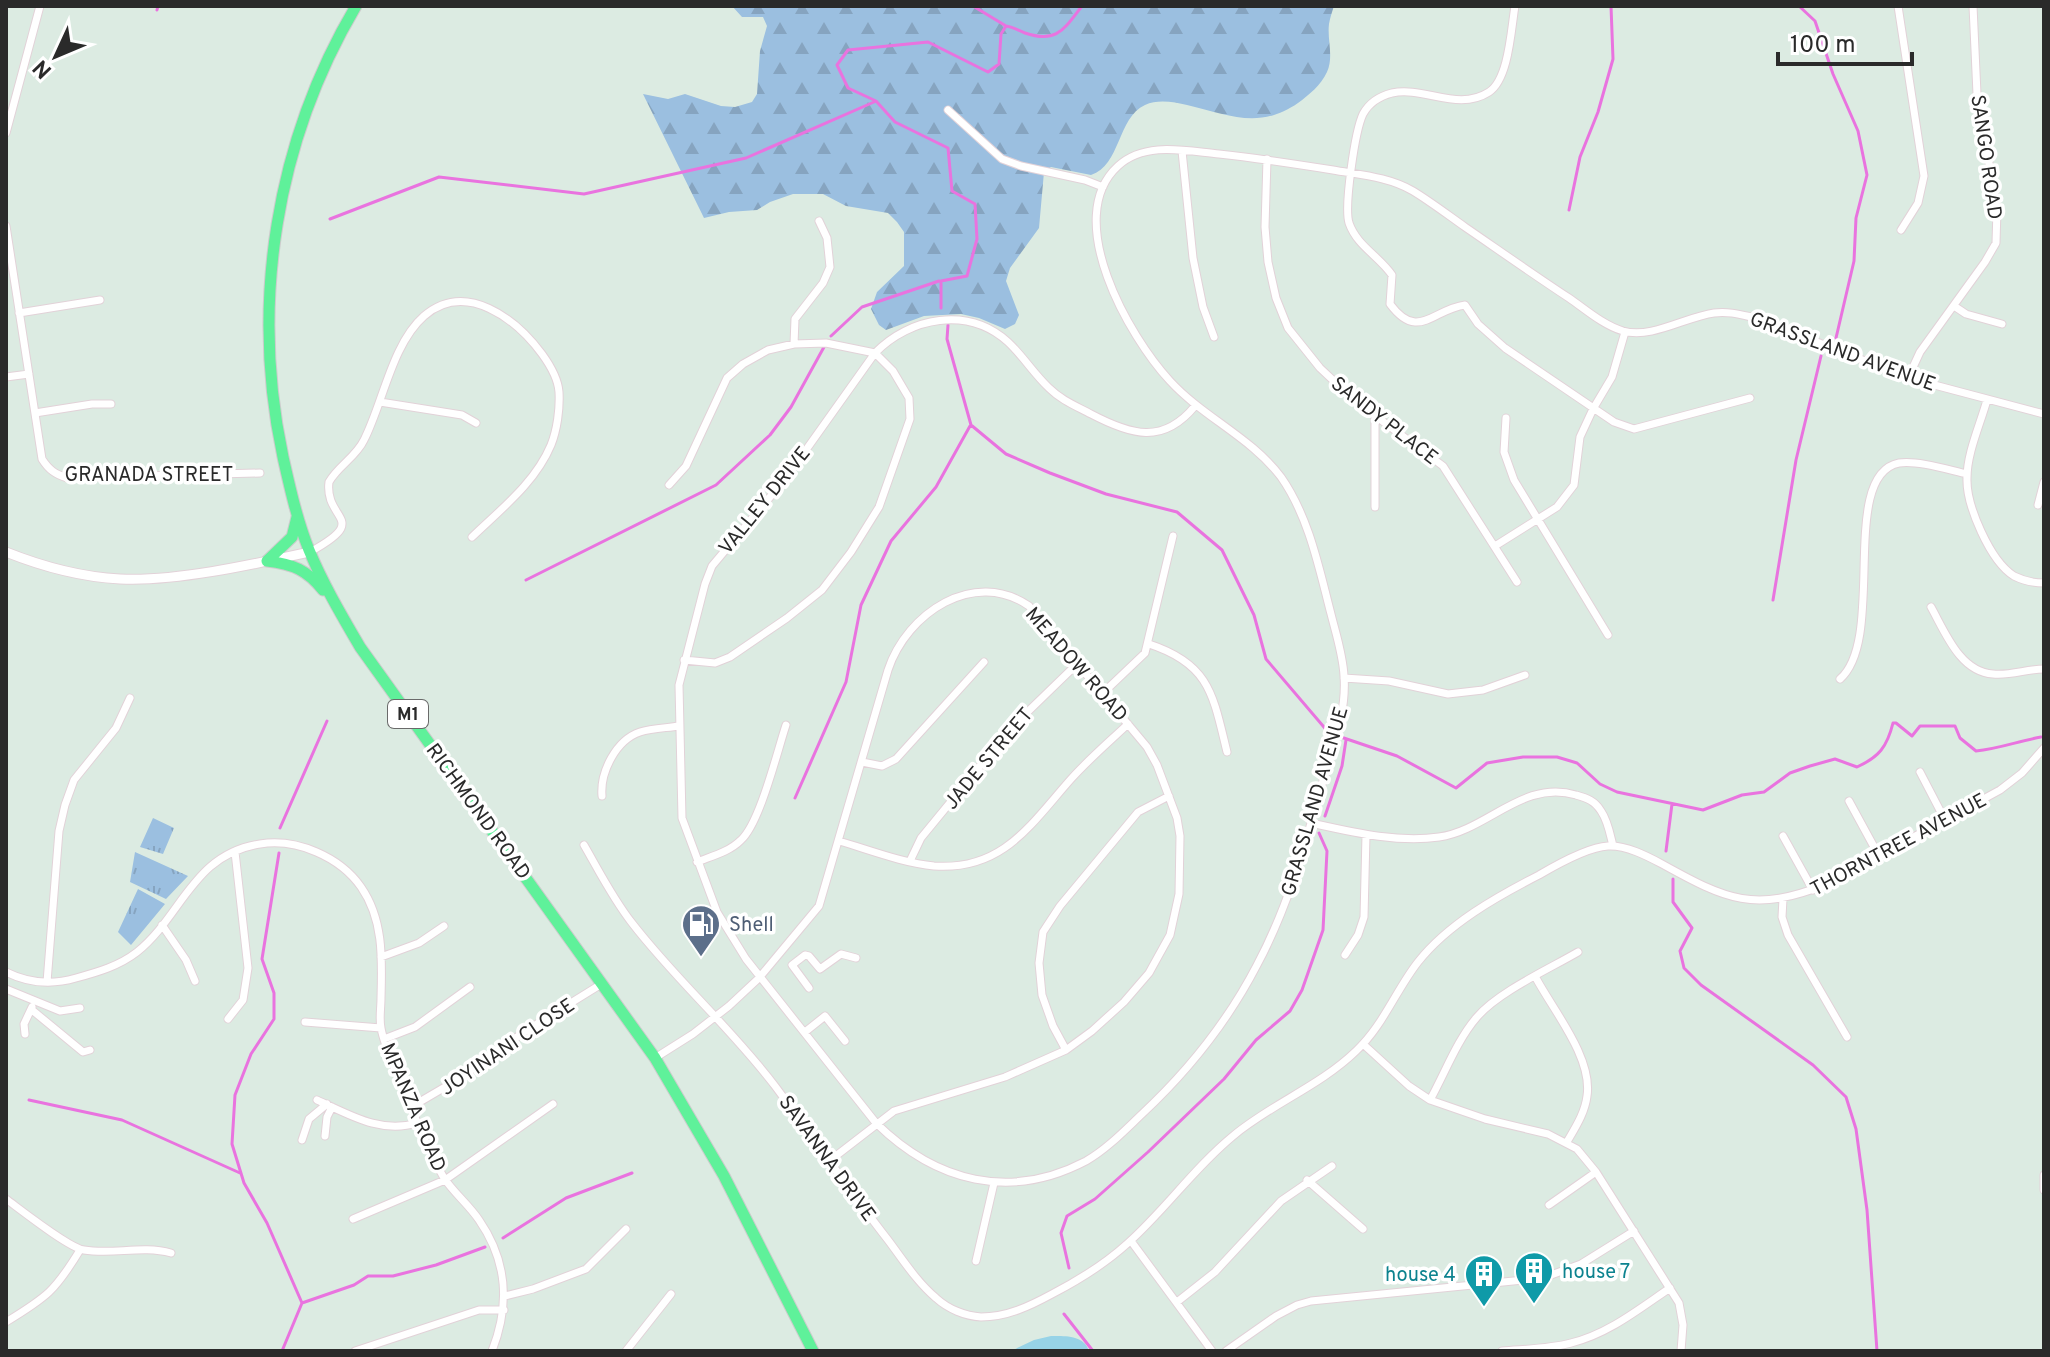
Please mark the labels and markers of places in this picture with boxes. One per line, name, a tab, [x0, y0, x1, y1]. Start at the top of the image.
fuel station icon: Shell	[680, 903, 722, 958]
place label: Shell	[729, 913, 774, 939]
building icon: house 7	[1513, 1250, 1555, 1305]
building icon: house 4	[1463, 1253, 1505, 1308]
place label: house 7	[1562, 1260, 1630, 1286]
place label: house 4	[1385, 1263, 1456, 1289]

